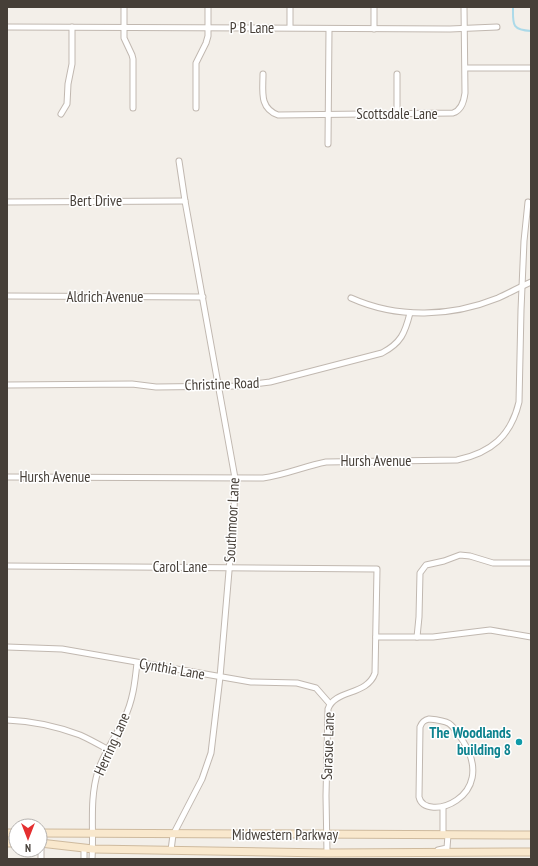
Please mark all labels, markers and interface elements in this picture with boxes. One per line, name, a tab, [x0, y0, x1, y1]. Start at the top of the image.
street label: P B Lane	[230, 18, 274, 37]
street label: Scottsdale Lane	[356, 104, 438, 123]
street label: Bert Drive	[70, 191, 122, 210]
street label: Aldrich Avenue	[66, 287, 144, 306]
street label: Christine Road	[184, 373, 260, 394]
street label: Hursh Avenue	[340, 451, 412, 470]
street label: Hursh Avenue	[19, 467, 91, 486]
street label: Southmoor Lane	[220, 477, 243, 563]
street label: Carol Lane	[153, 557, 207, 576]
street label: Cynthia Lane	[138, 653, 206, 684]
street label: Herring Lane	[89, 709, 134, 778]
street label: Sarasue Lane	[317, 712, 338, 780]
place label: The Woodlands building 8	[429, 723, 511, 759]
marker: The Woodlands building 8	[514, 737, 524, 747]
north arrow	[8, 818, 48, 858]
street label: Midwestern Parkway	[232, 825, 338, 844]
text: N	[25, 841, 31, 855]

